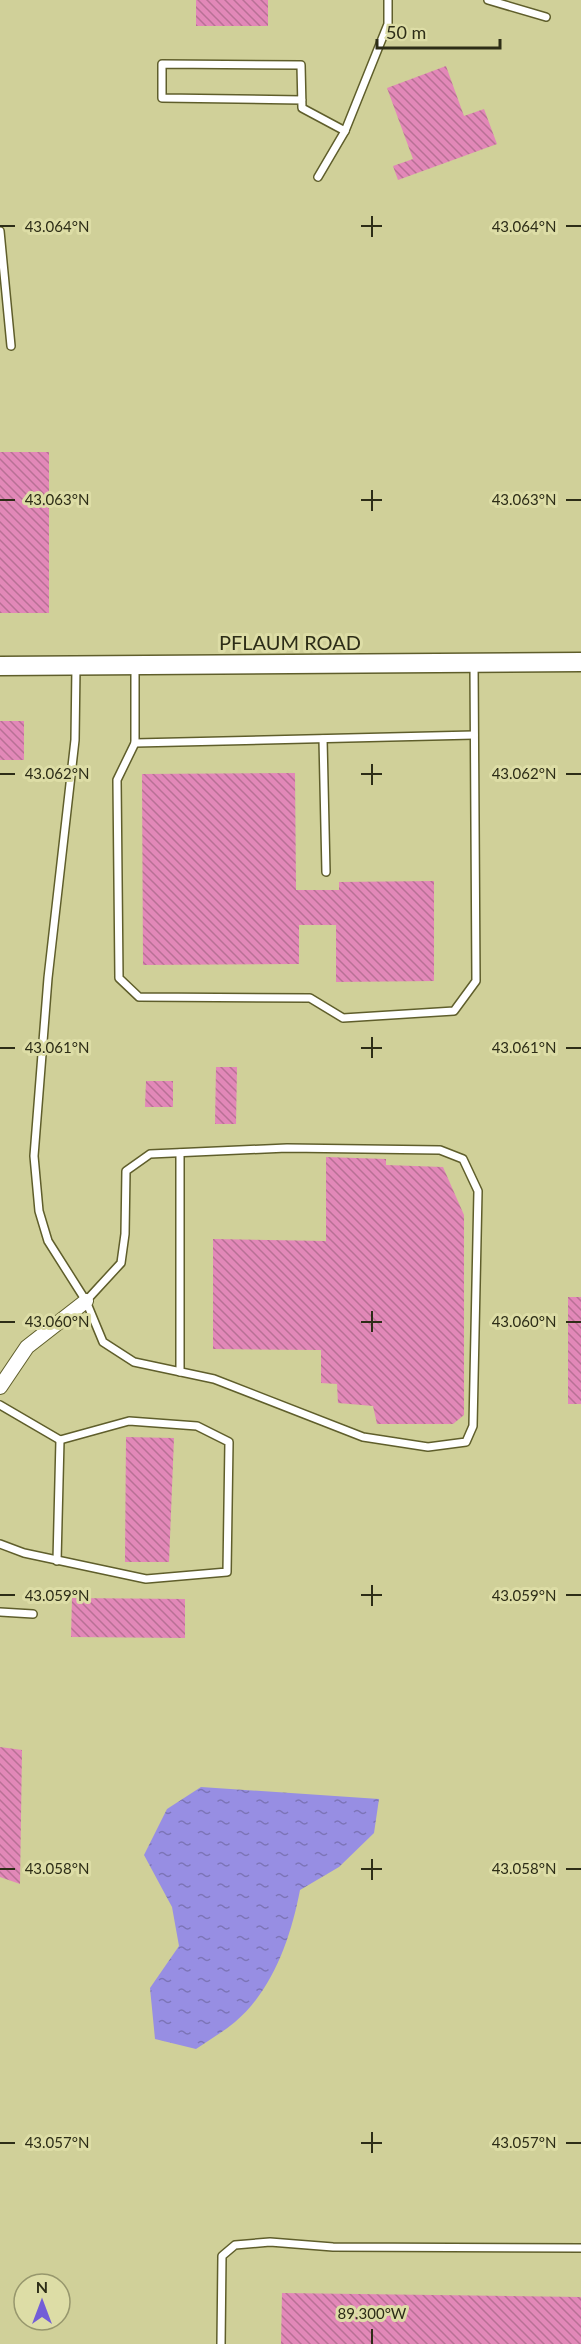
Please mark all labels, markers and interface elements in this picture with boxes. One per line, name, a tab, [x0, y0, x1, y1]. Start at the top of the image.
scale bar	[377, 12, 500, 50]
text: 50 m	[386, 21, 426, 43]
text: 43.064°N	[25, 217, 89, 235]
text: 43.064°N	[492, 217, 556, 235]
text: 43.063°N	[25, 490, 89, 508]
text: 43.063°N	[492, 490, 556, 508]
street label: PFLAUM ROAD	[219, 630, 361, 654]
text: 43.062°N	[25, 764, 89, 782]
text: 43.062°N	[492, 764, 556, 782]
text: 43.061°N	[25, 1038, 89, 1056]
text: 43.061°N	[492, 1038, 556, 1056]
text: 43.060°N	[25, 1312, 89, 1330]
text: 43.060°N	[492, 1312, 556, 1330]
text: 43.059°N	[25, 1586, 89, 1604]
text: 43.059°N	[492, 1586, 556, 1604]
text: 43.058°N	[25, 1859, 89, 1877]
text: 43.058°N	[492, 1859, 556, 1877]
text: 43.057°N	[25, 2133, 89, 2151]
text: 43.057°N	[492, 2133, 556, 2151]
north arrow	[12, 2272, 72, 2332]
text: N	[36, 2277, 48, 2296]
text: 89.300°W	[338, 2304, 407, 2322]

